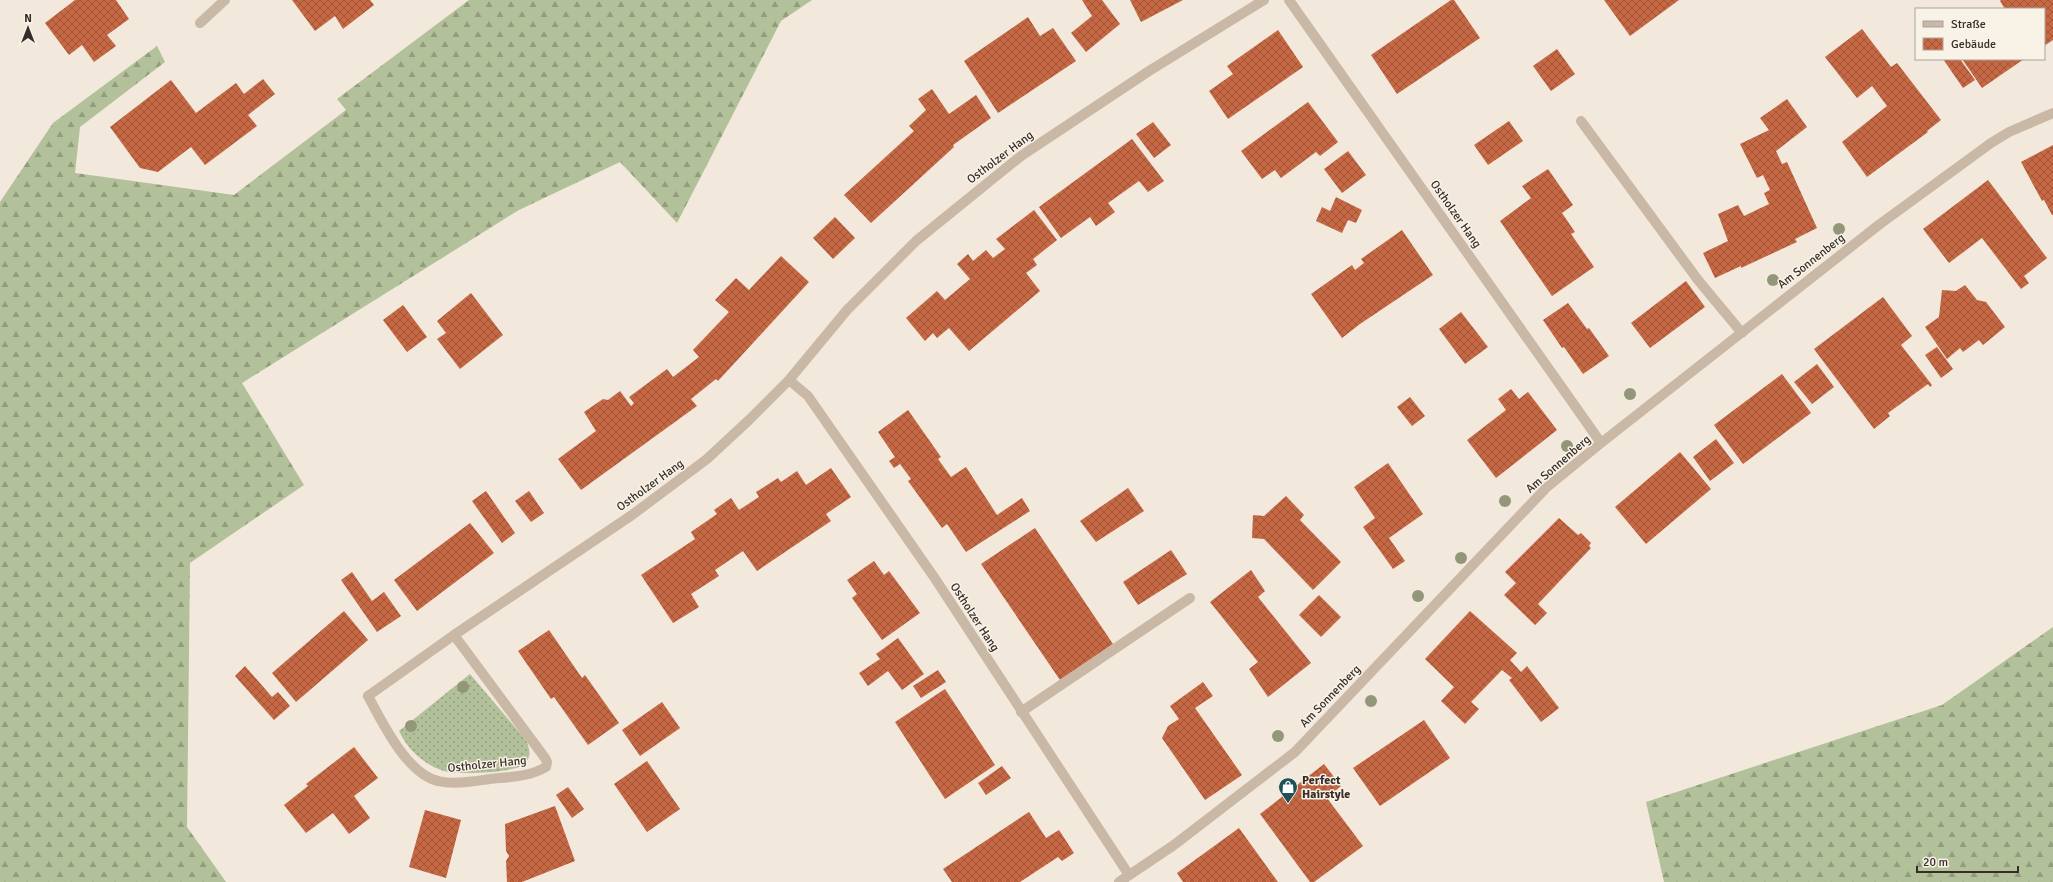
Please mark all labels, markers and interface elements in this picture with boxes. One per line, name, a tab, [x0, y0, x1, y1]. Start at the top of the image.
north arrow	[8, 8, 48, 48]
legend	[1915, 8, 2045, 60]
text: N	[24, 12, 32, 25]
text: Straße	[1951, 17, 1986, 32]
text: Gebäude	[1951, 37, 1996, 52]
street label: Ostholzer Hang	[964, 128, 1036, 187]
street label: Ostholzer Hang	[1427, 178, 1484, 251]
street label: Am Sonnenberg	[1775, 231, 1848, 292]
street label: Am Sonnenberg	[1523, 432, 1594, 497]
street label: Ostholzer Hang	[614, 456, 687, 515]
street label: Ostholzer Hang	[947, 580, 1002, 655]
street label: Am Sonnenberg	[1297, 662, 1364, 731]
street label: Ostholzer Hang	[447, 753, 527, 776]
place label: Perfect Hairstyle	[1302, 773, 1350, 802]
shop icon: Perfect Hairstyle	[1277, 776, 1299, 804]
scale bar	[1917, 848, 2018, 874]
text: 20 m	[1923, 855, 1948, 870]

